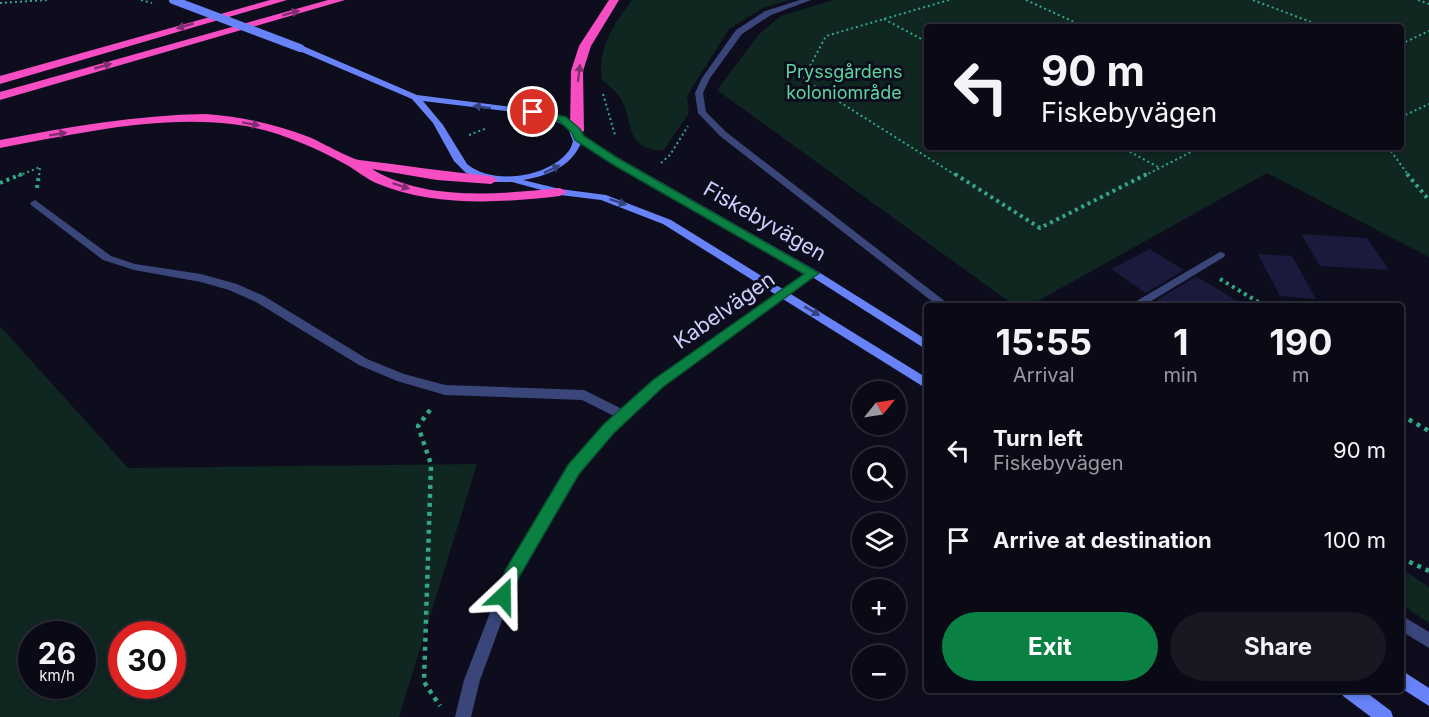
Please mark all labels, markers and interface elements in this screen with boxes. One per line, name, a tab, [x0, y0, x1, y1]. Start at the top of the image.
one-way arrow	[282, 8, 300, 18]
one-way arrow	[176, 22, 194, 32]
text: 90 m	[1041, 45, 1145, 96]
icon: left	[942, 48, 1020, 126]
one-way arrow	[94, 61, 112, 70]
park label: Pryssgårdens koloniområde	[786, 61, 902, 103]
one-way arrow	[574, 63, 584, 82]
pin	[507, 86, 558, 137]
icon: arrive	[516, 95, 549, 128]
text: Fiskebyvägen	[1041, 96, 1217, 129]
one-way arrow	[473, 103, 492, 112]
one-way arrow	[242, 120, 261, 129]
one-way arrow	[48, 130, 67, 139]
one-way arrow	[543, 164, 561, 174]
street label: Fiskebyvägen	[699, 176, 831, 266]
one-way arrow	[392, 182, 410, 192]
one-way arrow	[609, 198, 627, 207]
street label: Kabelvägen	[669, 266, 779, 354]
one-way arrow	[804, 305, 820, 316]
text: 15:55	[996, 320, 1092, 364]
text: 1	[1173, 320, 1188, 364]
text: 190	[1269, 320, 1332, 364]
text: Arrival	[1013, 363, 1075, 387]
text: min	[1164, 363, 1198, 387]
text: m	[1292, 363, 1310, 387]
north arrow	[852, 381, 906, 435]
map controls	[852, 381, 906, 699]
text: Turn left	[993, 425, 1083, 451]
icon: left	[942, 434, 975, 467]
text: 90 m	[1333, 437, 1386, 463]
button: search	[852, 447, 906, 501]
text: Fiskebyvägen	[993, 451, 1124, 475]
button: layers	[852, 513, 906, 567]
icon: arrive	[942, 524, 975, 557]
text: Arrive at destination	[993, 527, 1212, 553]
text: 100 m	[1324, 527, 1386, 553]
position arrow	[471, 564, 535, 628]
button: +	[852, 579, 906, 633]
button: Exit	[942, 612, 1158, 681]
button: Share	[1170, 612, 1386, 681]
speed limit sign: 30	[108, 621, 186, 699]
text: 26	[38, 635, 76, 671]
button: −	[852, 645, 906, 699]
text: km/h	[39, 666, 75, 685]

